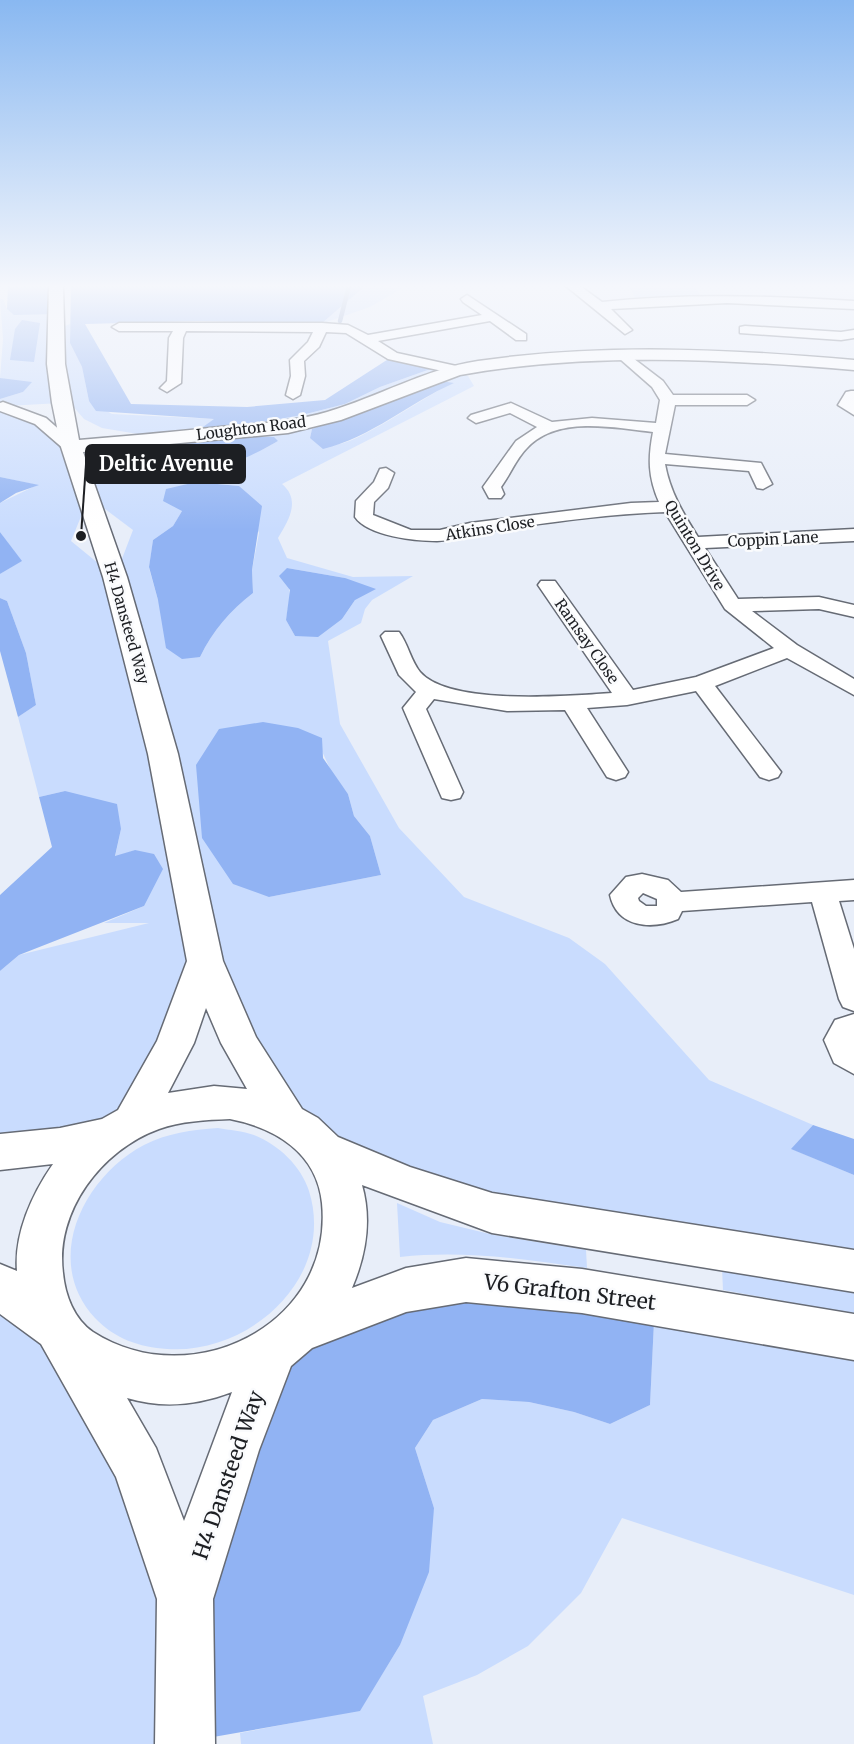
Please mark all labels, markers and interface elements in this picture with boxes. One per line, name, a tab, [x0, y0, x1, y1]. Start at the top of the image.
street label: Loughton Road	[195, 412, 307, 444]
callout: Deltic Avenue	[86, 445, 245, 483]
text: Deltic Avenue	[99, 451, 233, 476]
street label: Quinton Drive	[661, 497, 729, 594]
street label: Atkins Close	[443, 512, 536, 545]
street label: Coppin Lane	[727, 527, 819, 551]
street label: H4 Dansteed Way	[100, 560, 154, 687]
street label: Ramsay Close	[551, 595, 623, 687]
street label: V6 Grafton Street	[481, 1268, 658, 1316]
street label: H4 Dansteed Way	[186, 1386, 270, 1563]

